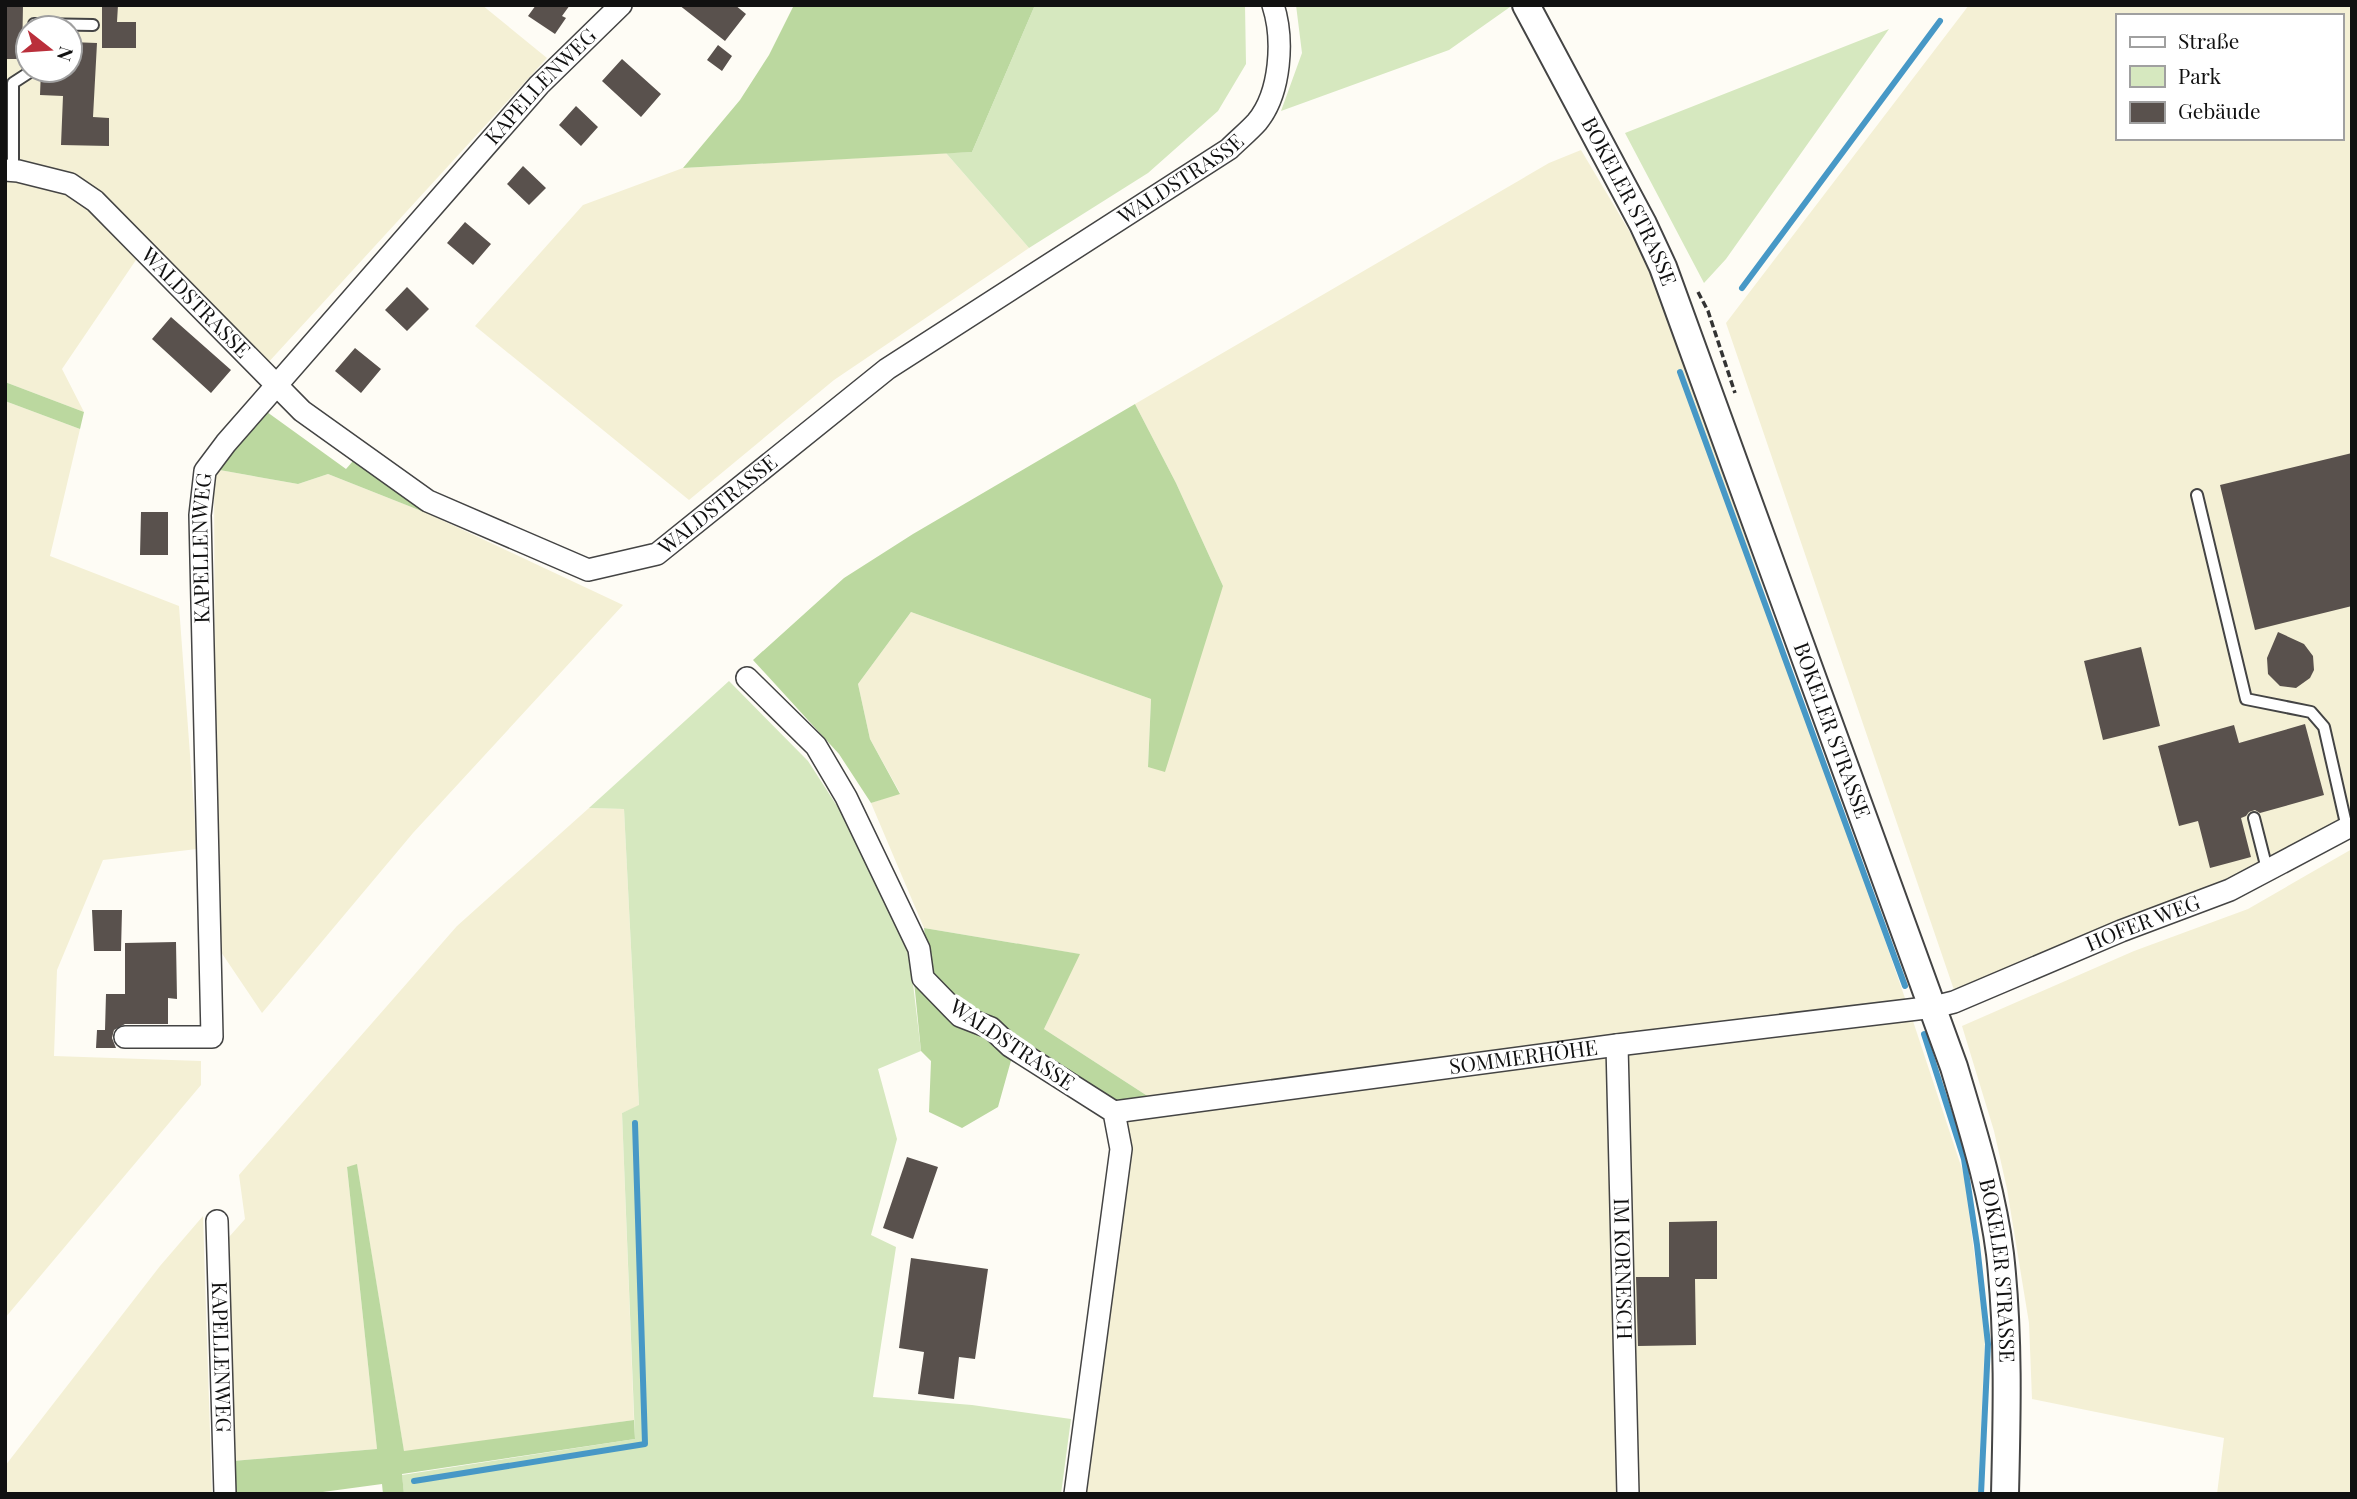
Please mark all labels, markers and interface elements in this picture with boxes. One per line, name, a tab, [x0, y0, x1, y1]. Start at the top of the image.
north arrow	[14, 14, 84, 84]
legend	[2116, 14, 2343, 140]
street label: KAPELLENWEG	[477, 21, 601, 150]
text: Straße	[2178, 26, 2239, 54]
text: N	[52, 44, 81, 65]
text: Park	[2178, 61, 2222, 89]
text: Gebäude	[2178, 96, 2261, 124]
street label: BOKELER STRASSE	[1576, 111, 1685, 289]
street label: WALDSTRASSE	[1111, 126, 1249, 229]
street label: WALDSTRASSE	[135, 239, 258, 363]
street label: WALDSTRASSE	[651, 447, 782, 560]
street label: KAPELLENWEG	[183, 471, 217, 624]
street label: BOKELER STRASSE	[1789, 638, 1878, 822]
street label: HOFER WEG	[2081, 887, 2203, 957]
street label: WALDSTRASSE	[944, 991, 1081, 1095]
street label: SOMMERHÖHE	[1447, 1032, 1599, 1079]
street label: BOKELER STRASSE	[1974, 1175, 2022, 1363]
street label: IM KORNESCH	[1609, 1198, 1640, 1340]
street label: KAPELLENWEG	[207, 1281, 239, 1433]

